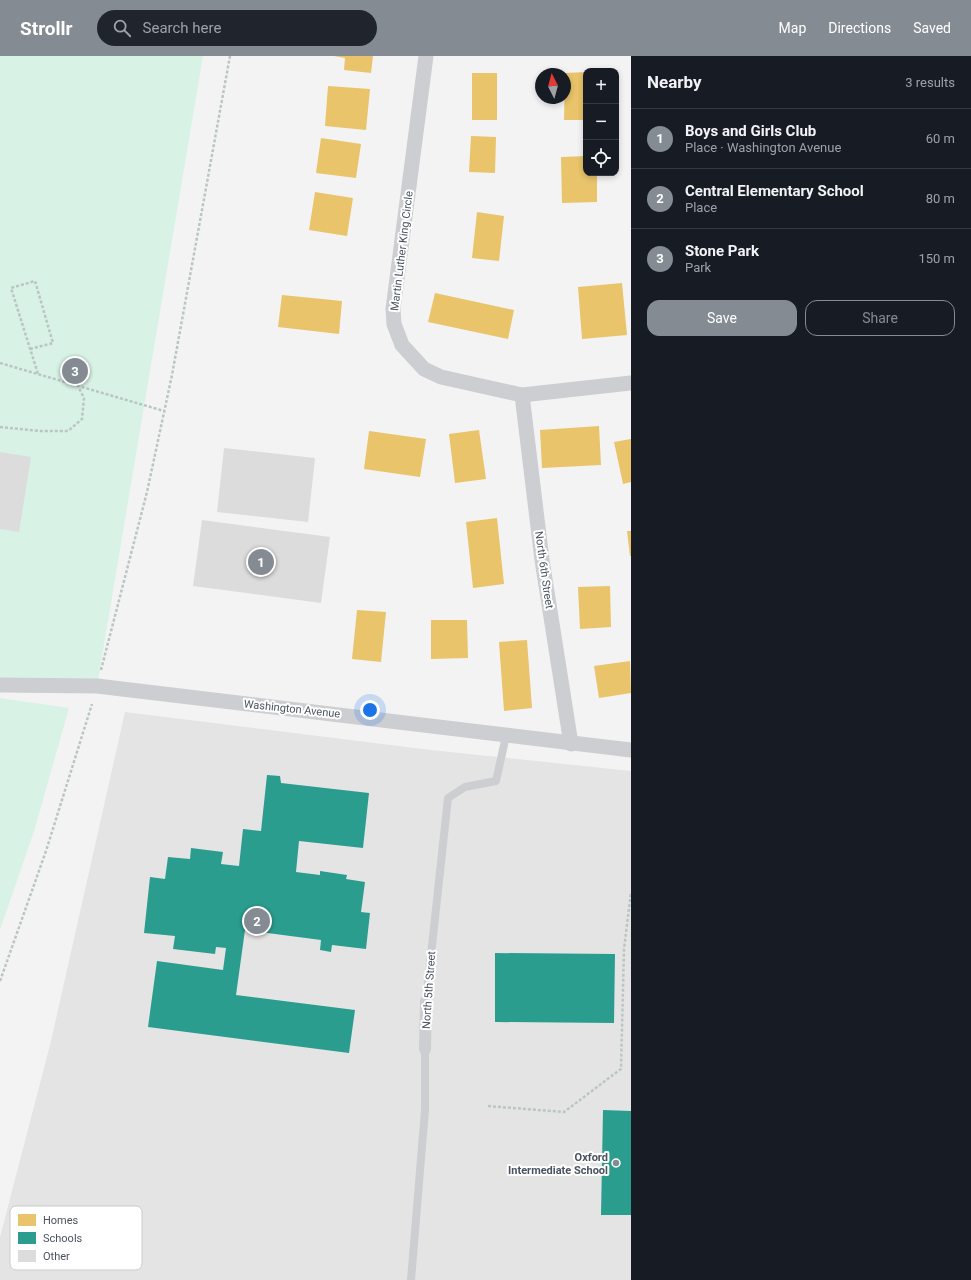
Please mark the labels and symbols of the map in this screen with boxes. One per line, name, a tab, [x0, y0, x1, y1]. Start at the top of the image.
north arrow	[535, 68, 571, 104]
street label: Martin Luther King Circle	[388, 190, 416, 312]
pin: 3	[62, 356, 88, 386]
street label: North 6th Street	[532, 530, 556, 610]
pin: 1	[248, 547, 274, 577]
street label: Washington Avenue	[243, 697, 341, 721]
your location	[360, 700, 380, 720]
pin: 2	[244, 906, 270, 936]
street label: North 5th Street	[420, 950, 438, 1029]
place label: Oxford Intermediate School	[508, 1151, 608, 1177]
marker: Oxford Intermediate School	[611, 1158, 621, 1168]
legend	[10, 1206, 142, 1270]
text: Homes	[43, 1214, 79, 1227]
text: Schools	[43, 1232, 83, 1245]
text: Other	[43, 1250, 70, 1263]

